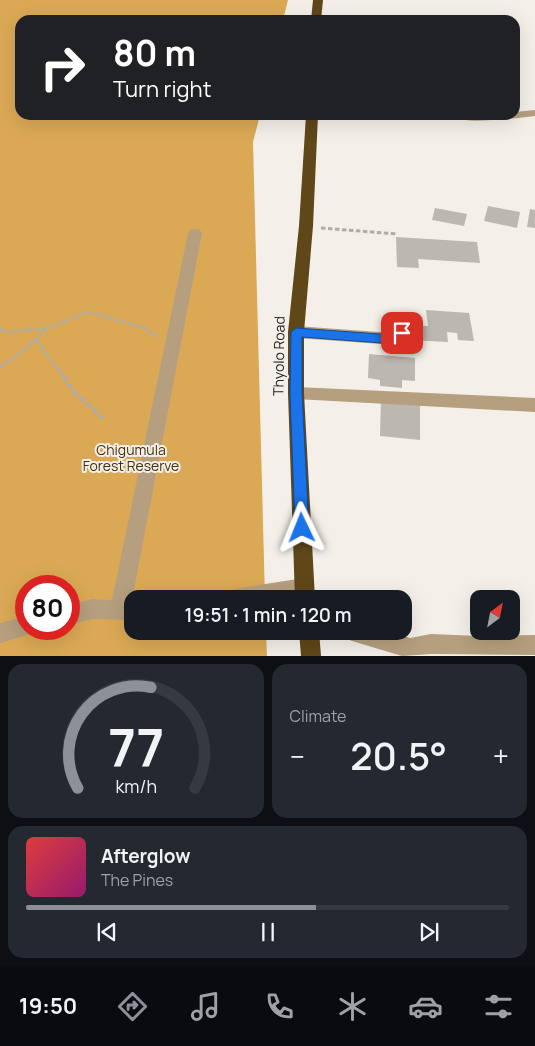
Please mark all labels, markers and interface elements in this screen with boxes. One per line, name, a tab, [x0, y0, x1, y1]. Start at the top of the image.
text: 80 m	[113, 29, 196, 77]
icon: right	[30, 35, 95, 100]
text: Turn right	[113, 74, 211, 104]
pin	[381, 312, 423, 354]
street label: Thyolo Road	[268, 316, 289, 396]
icon: arrive	[388, 319, 416, 347]
park label: Chigumula Forest Reserve	[83, 440, 179, 475]
position arrow	[275, 501, 327, 553]
speed limit sign: 80	[15, 575, 80, 640]
north arrow	[470, 590, 520, 640]
map controls	[470, 590, 520, 640]
text: 19:51 · 1 min · 120 m	[184, 602, 352, 628]
text: Climate	[290, 705, 346, 727]
text: 77	[108, 712, 164, 783]
text: 20.5°	[350, 729, 447, 781]
text: −	[290, 737, 305, 775]
text: +	[493, 737, 509, 775]
text: km/h	[115, 774, 157, 798]
text: Afterglow	[101, 843, 190, 869]
text: The Pines	[101, 869, 173, 891]
icon: previous	[93, 918, 121, 946]
icon: pause	[254, 918, 282, 946]
icon: next	[415, 918, 443, 946]
icon: directions	[115, 989, 150, 1024]
icon: music	[188, 989, 223, 1024]
icon: phone	[262, 989, 297, 1024]
icon: climate	[335, 989, 370, 1024]
icon: car	[408, 989, 443, 1024]
icon: filters	[481, 989, 516, 1024]
text: 19:50	[19, 991, 77, 1021]

